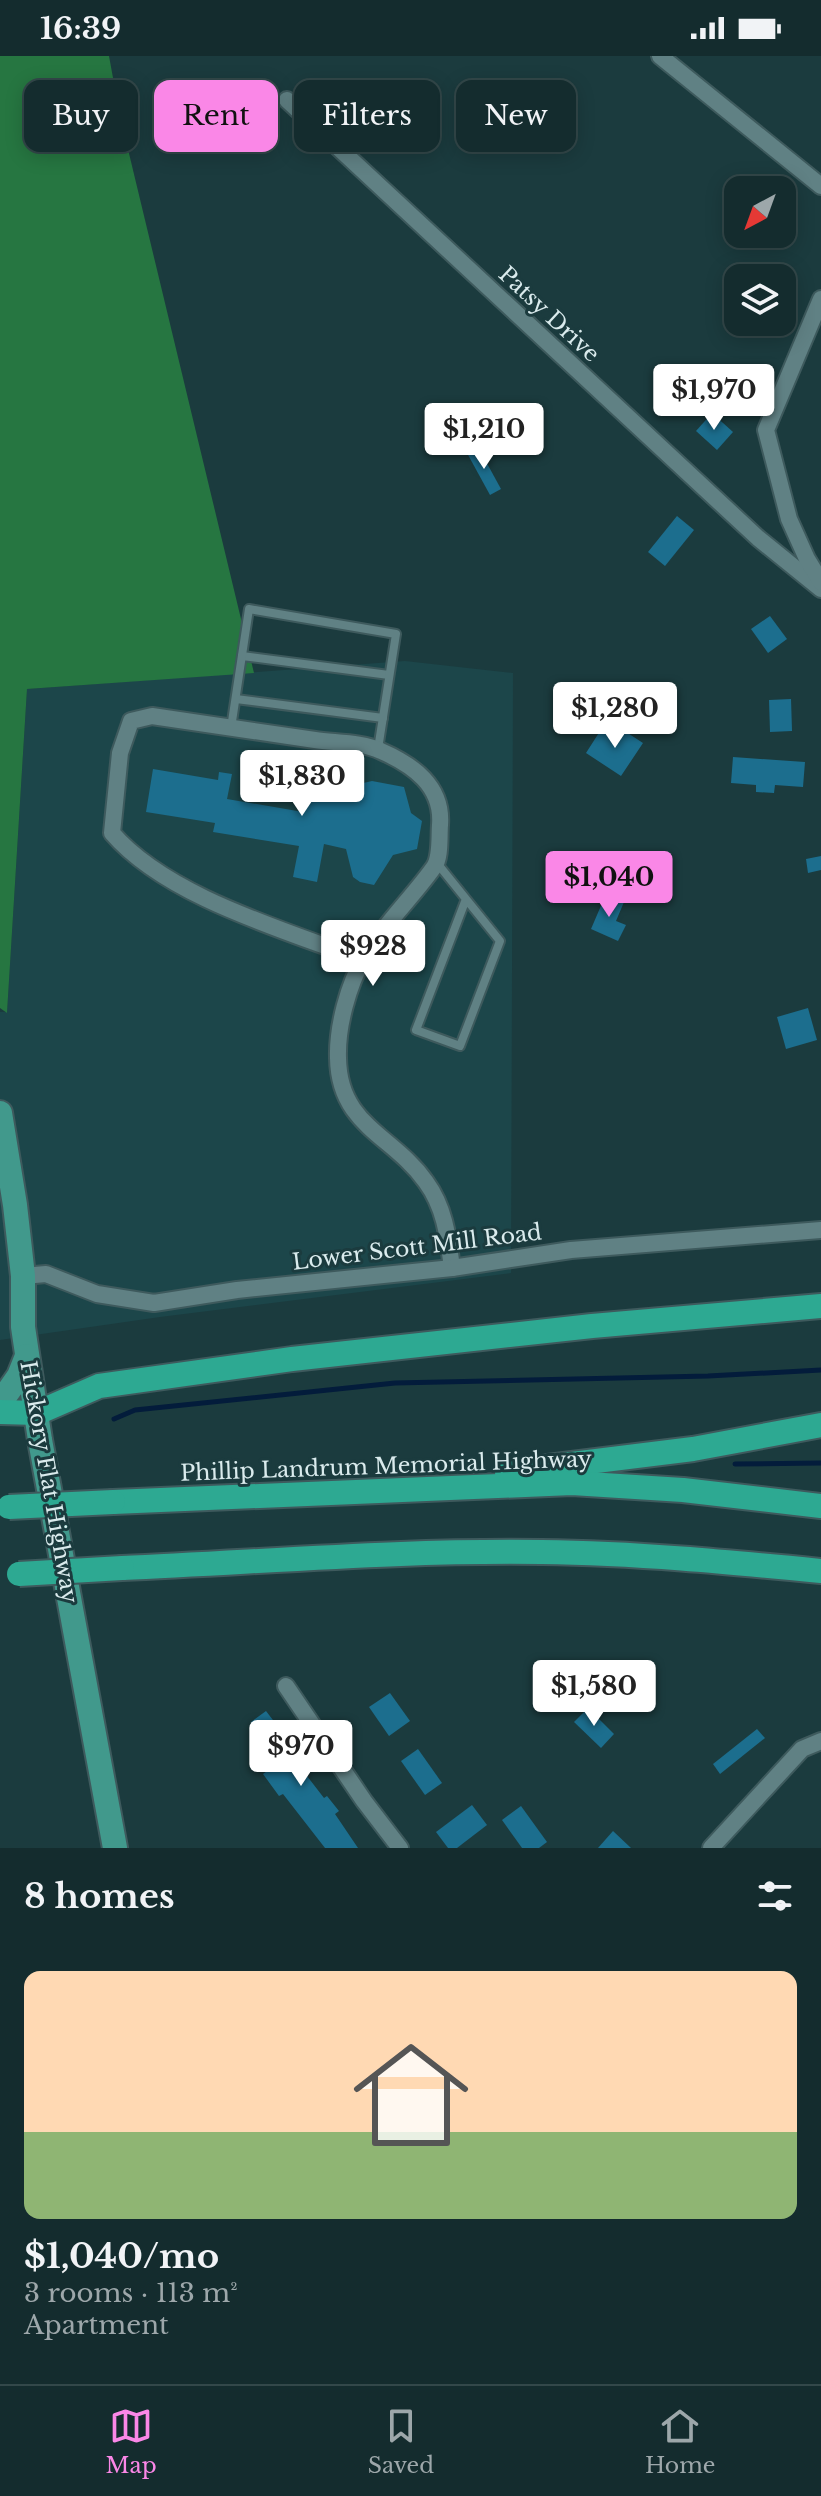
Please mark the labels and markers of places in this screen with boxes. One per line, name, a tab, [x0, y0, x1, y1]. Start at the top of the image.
pin: $1,970	[649, 364, 779, 432]
pin: $1,210	[419, 403, 549, 471]
pin: $1,280	[550, 682, 680, 750]
pin: $1,830	[237, 750, 367, 818]
pin: $1,040	[544, 851, 674, 919]
pin: $928	[326, 920, 420, 988]
pin: $1,580	[529, 1660, 659, 1728]
pin: $970	[254, 1720, 348, 1788]

